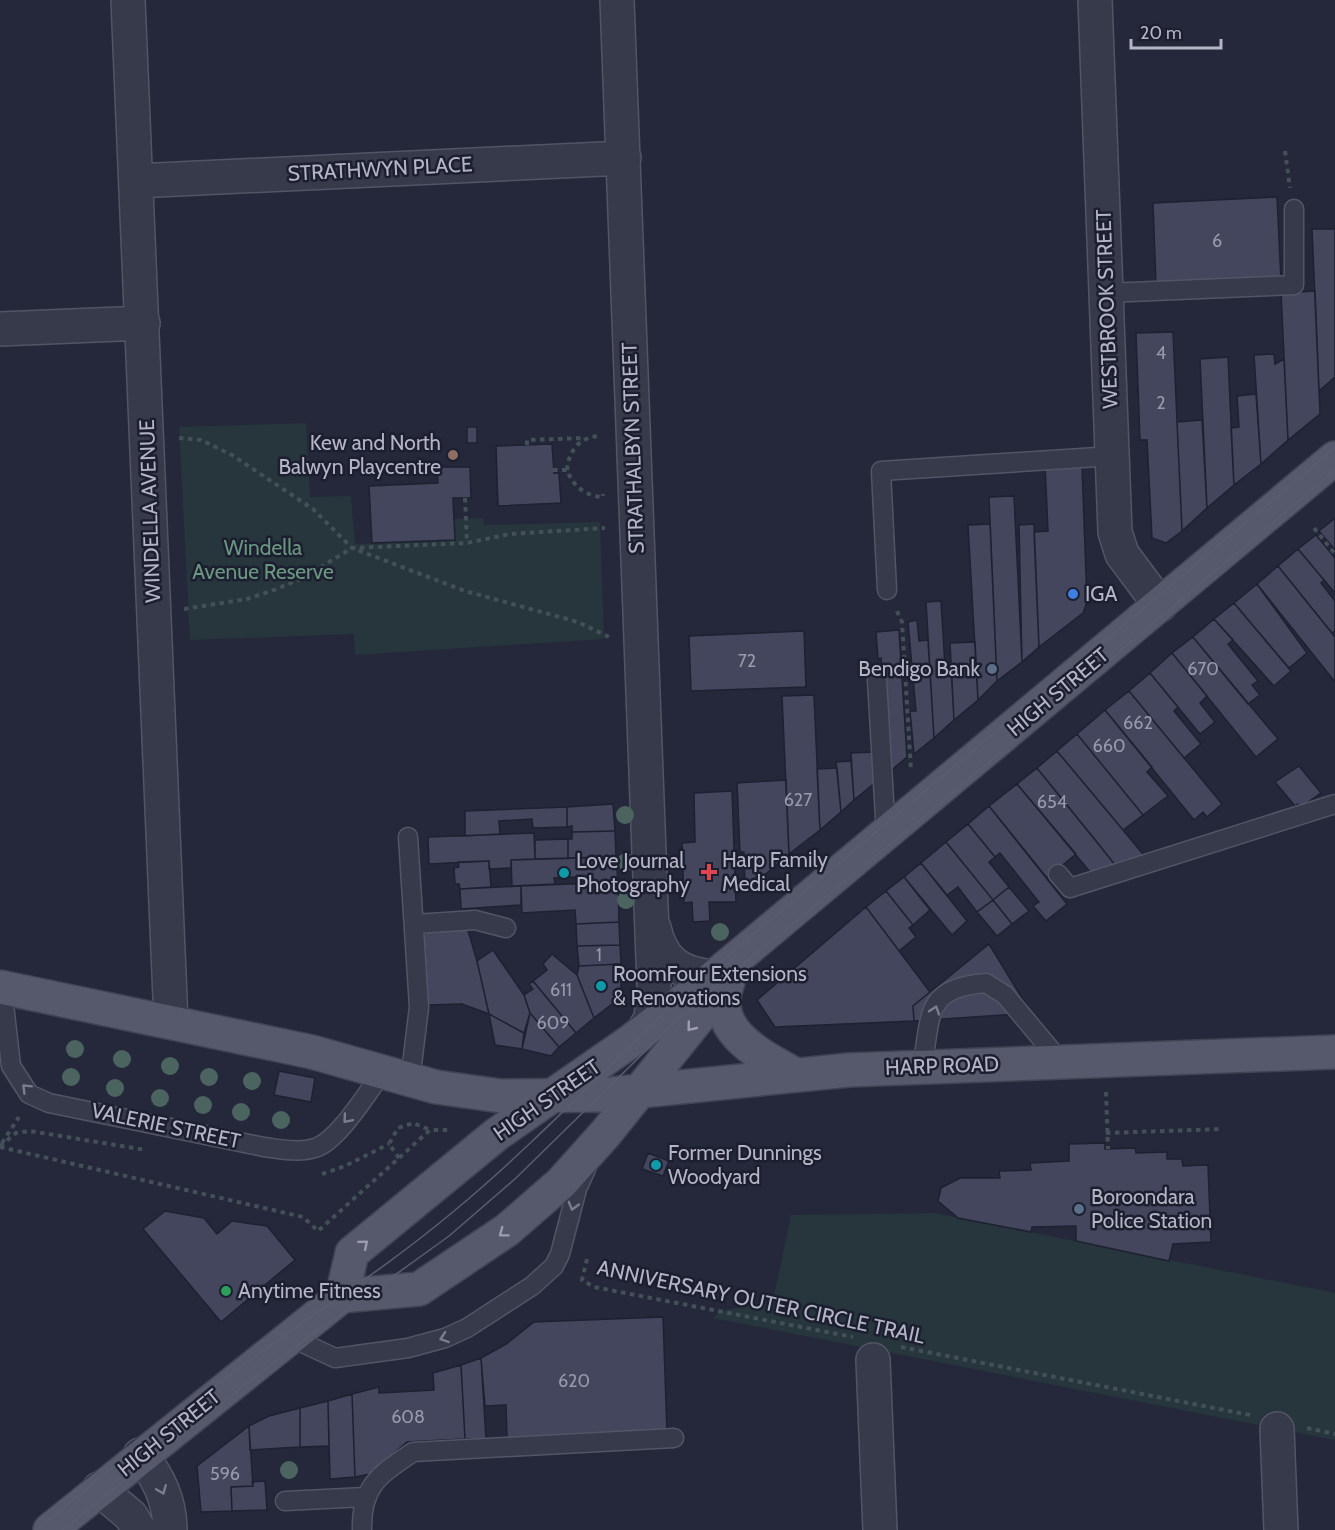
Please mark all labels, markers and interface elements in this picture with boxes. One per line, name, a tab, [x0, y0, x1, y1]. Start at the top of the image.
scale bar	[1131, 12, 1221, 50]
text: 20 m	[1140, 22, 1182, 44]
street label: STRATHWYN PLACE	[287, 151, 473, 186]
street label: WESTBROOK STREET	[1091, 209, 1122, 409]
house number: 6	[1212, 230, 1222, 252]
street label: STRATHALBYN STREET	[616, 342, 649, 554]
house number: 4	[1156, 342, 1166, 364]
house number: 2	[1156, 392, 1166, 414]
street label: WINDELLA AVENUE	[134, 419, 165, 603]
place label: Kew and North Balwyn Playcentre	[278, 430, 441, 479]
marker: Kew and North Balwyn Playcentre	[446, 448, 460, 462]
park label: Windella Avenue Reserve	[192, 535, 334, 584]
place label: IGA	[1085, 581, 1117, 606]
marker: IGA	[1066, 587, 1080, 601]
street label: HIGH STREET	[1002, 642, 1113, 741]
house number: 72	[738, 650, 756, 672]
place label: Bendigo Bank	[858, 656, 981, 681]
house number: 670	[1187, 658, 1219, 680]
marker: Bendigo Bank	[985, 662, 999, 676]
house number: 662	[1123, 712, 1153, 734]
house number: 660	[1092, 735, 1126, 757]
house number: 627	[784, 789, 812, 811]
house number: 654	[1037, 791, 1067, 813]
place label: Harp Family Medical	[722, 847, 828, 896]
place label: Love Journal Photography	[576, 848, 690, 897]
marker: Harp Family Medical	[700, 863, 718, 881]
marker: Love Journal Photography	[557, 866, 571, 880]
house number: 1	[596, 944, 602, 966]
place label: RoomFour Extensions & Renovations	[613, 961, 807, 1010]
house number: 611	[550, 979, 572, 1001]
marker: RoomFour Extensions & Renovations	[594, 979, 608, 993]
one-way arrow	[927, 1005, 940, 1016]
house number: 609	[536, 1012, 570, 1034]
one-way arrow	[687, 1020, 698, 1031]
street label: HARP ROAD	[885, 1051, 999, 1080]
street label: HIGH STREET	[489, 1054, 605, 1146]
one-way arrow	[22, 1085, 33, 1095]
street label: VALERIE STREET	[89, 1097, 243, 1154]
one-way arrow	[343, 1112, 354, 1123]
place label: Former Dunnings Woodyard	[668, 1140, 822, 1189]
marker: Former Dunnings Woodyard	[649, 1158, 663, 1172]
place label: Boroondara Police Station	[1091, 1184, 1212, 1233]
one-way arrow	[567, 1201, 580, 1211]
marker: Boroondara Police Station	[1072, 1202, 1086, 1216]
one-way arrow	[498, 1226, 509, 1237]
one-way arrow	[357, 1240, 368, 1251]
street label: ANNIVERSARY OUTER CIRCLE TRAIL	[595, 1255, 928, 1349]
place label: Anytime Fitness	[238, 1278, 381, 1303]
marker: Anytime Fitness	[219, 1284, 233, 1298]
one-way arrow	[439, 1330, 450, 1343]
house number: 620	[558, 1370, 590, 1392]
street label: HIGH STREET	[112, 1384, 225, 1481]
house number: 608	[391, 1406, 425, 1428]
house number: 596	[210, 1463, 240, 1485]
one-way arrow	[155, 1483, 167, 1494]

